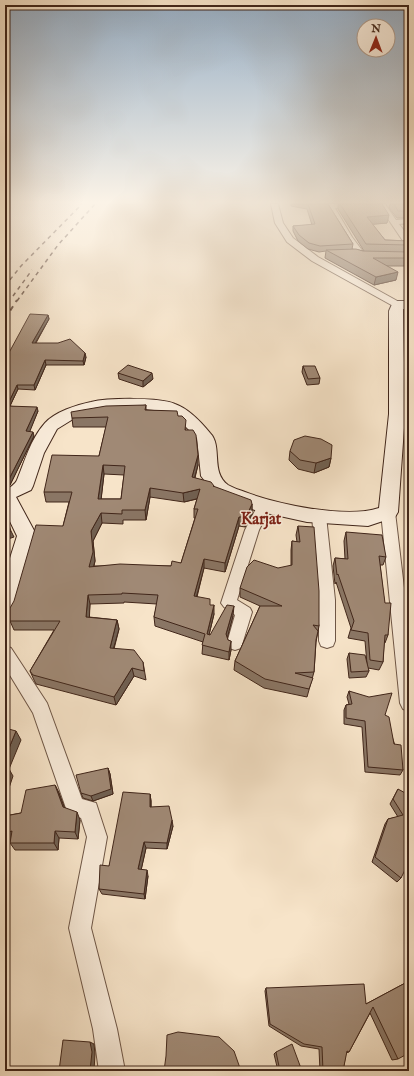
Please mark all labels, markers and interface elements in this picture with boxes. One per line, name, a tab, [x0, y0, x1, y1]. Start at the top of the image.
north arrow	[356, 18, 396, 58]
text: N	[370, 22, 382, 36]
district label: Karjat	[241, 510, 282, 530]

